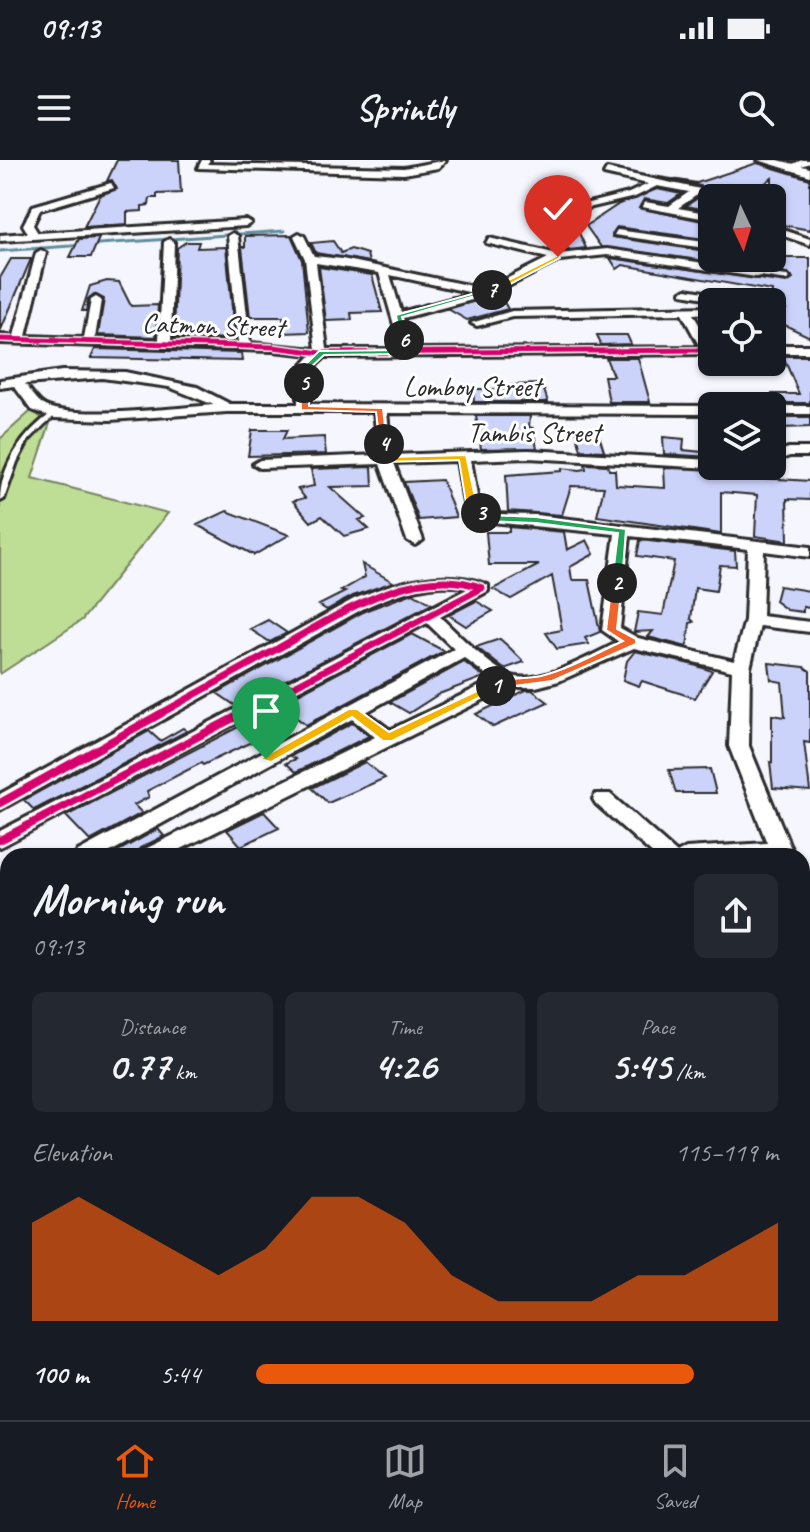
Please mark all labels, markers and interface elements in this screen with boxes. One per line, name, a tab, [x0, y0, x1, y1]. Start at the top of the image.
text: 09:13	[40, 9, 100, 47]
text: Sprintly	[356, 85, 454, 131]
icon: menu	[32, 86, 76, 130]
icon: search	[734, 86, 778, 130]
pin	[524, 175, 592, 257]
north arrow	[698, 184, 786, 272]
map controls	[698, 184, 786, 480]
icon: check	[536, 187, 580, 231]
pin: 7	[472, 270, 512, 310]
text: 7	[487, 276, 497, 304]
button: locate	[698, 288, 786, 376]
street label: Catmon Street	[141, 305, 288, 345]
pin: 6	[384, 320, 424, 360]
text: 6	[399, 326, 409, 354]
pin: 5	[284, 363, 324, 403]
text: 5	[299, 369, 309, 397]
street label: Lomboy Street	[404, 369, 544, 404]
button: layers	[698, 392, 786, 480]
street label: Tambis Street	[468, 415, 604, 450]
pin: 4	[364, 424, 404, 464]
text: 4	[379, 430, 389, 458]
pin: 3	[461, 493, 501, 533]
text: 3	[476, 499, 486, 527]
pin: 2	[597, 563, 637, 603]
text: 2	[612, 569, 622, 597]
pin: 1	[476, 666, 516, 706]
text: 1	[491, 672, 501, 700]
pin	[232, 677, 300, 759]
icon: arrive	[244, 689, 288, 733]
text: Morning run	[32, 872, 224, 927]
button: share	[694, 874, 778, 958]
text: 09:13	[32, 930, 84, 963]
text: Distance	[120, 1013, 185, 1041]
text: Time	[388, 1013, 422, 1041]
text: Pace	[641, 1013, 675, 1041]
text: 0.77	[108, 1041, 170, 1091]
text: 4:26	[374, 1041, 436, 1091]
text: 5:45	[610, 1041, 671, 1091]
text: km	[170, 1058, 197, 1086]
text: /km	[671, 1058, 705, 1086]
text: Elevation	[32, 1136, 112, 1169]
text: 115–119 m	[675, 1136, 778, 1169]
text: 100 m	[32, 1358, 88, 1391]
text: 5:44	[160, 1358, 200, 1391]
tab: Home	[113, 1439, 157, 1515]
tab: Map	[383, 1439, 427, 1515]
tab: Saved	[653, 1439, 697, 1515]

